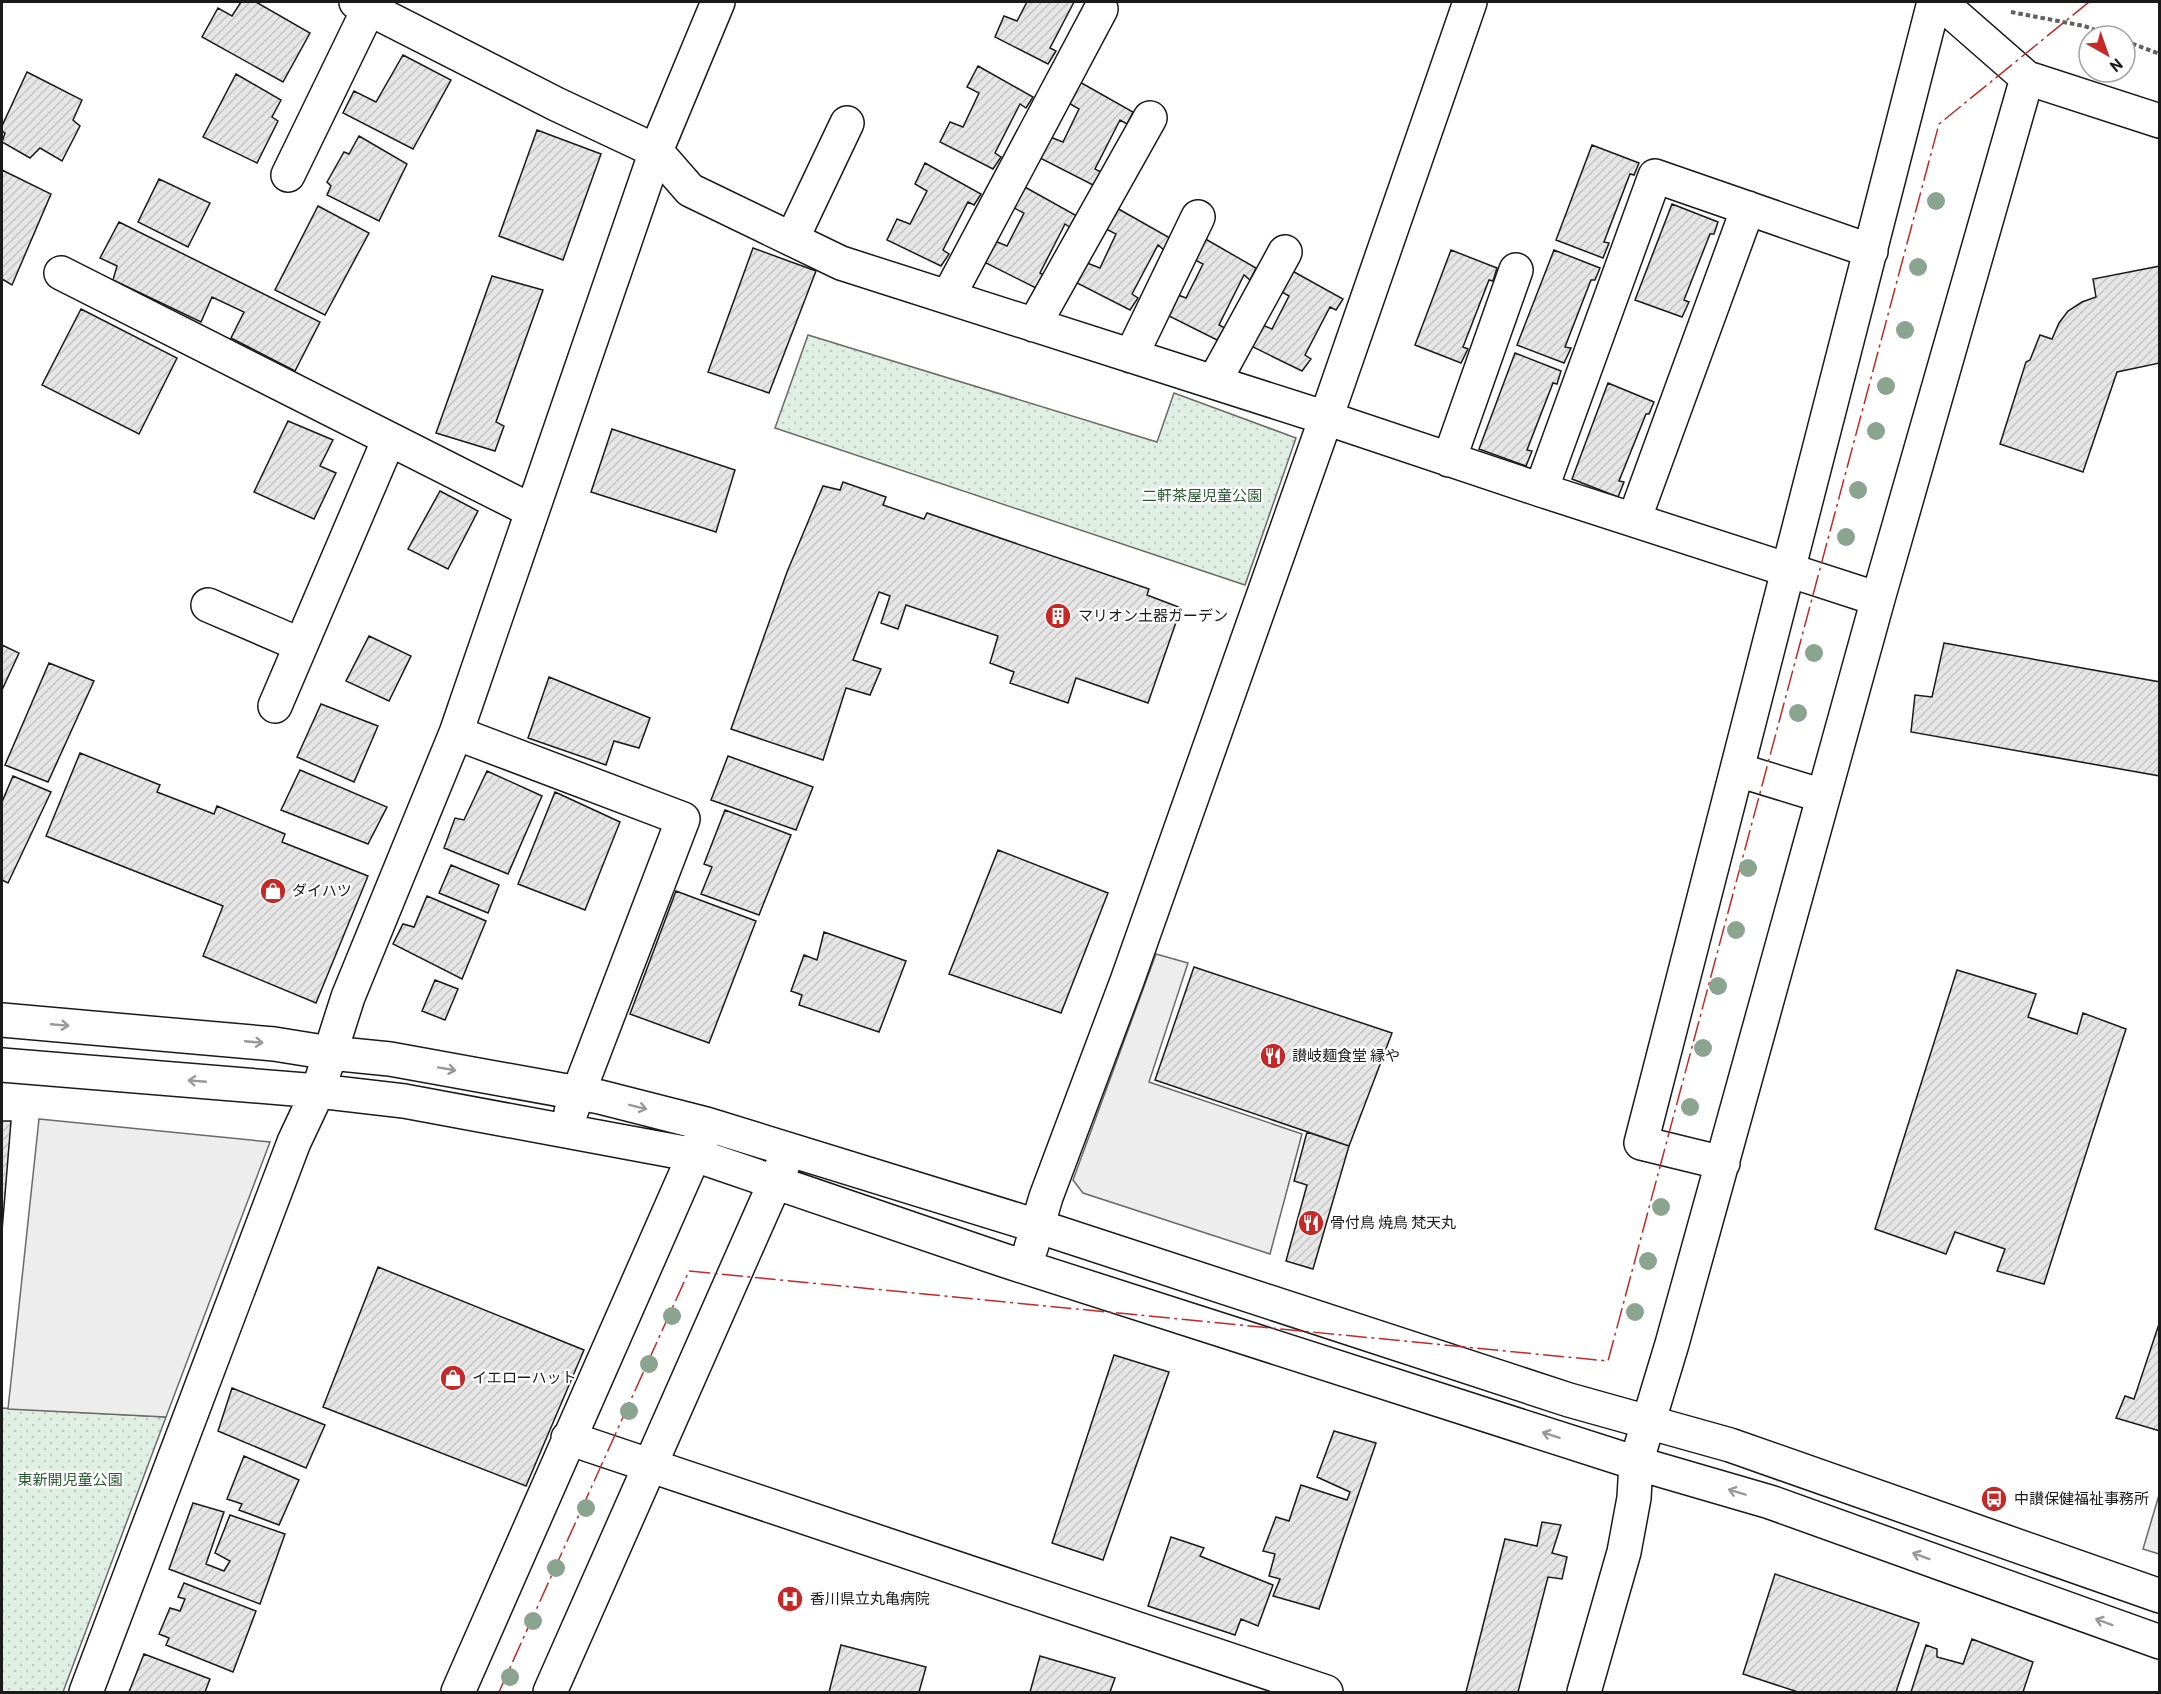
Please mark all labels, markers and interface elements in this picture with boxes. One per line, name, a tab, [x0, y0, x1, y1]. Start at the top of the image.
north arrow	[2077, 24, 2137, 84]
text: N	[2107, 55, 2127, 77]
park label: 二軒茶屋児童公園	[1142, 486, 1262, 504]
building icon: マリオン土器ガーデン	[1043, 601, 1073, 631]
place label: マリオン土器ガーデン	[1078, 606, 1228, 624]
shop icon: ダイハツ	[258, 876, 288, 906]
place label: ダイハツ	[292, 881, 352, 899]
one-way arrow	[49, 1020, 69, 1031]
one-way arrow	[244, 1037, 264, 1048]
restaurant icon: 讃岐麺食堂 縁や	[1258, 1041, 1288, 1071]
place label: 讃岐麺食堂 縁や	[1292, 1046, 1400, 1064]
one-way arrow	[437, 1064, 456, 1075]
one-way arrow	[187, 1075, 207, 1086]
one-way arrow	[628, 1101, 647, 1113]
restaurant icon: 骨付鳥 焼鳥 梵天丸	[1296, 1208, 1326, 1238]
place label: 骨付鳥 焼鳥 梵天丸	[1330, 1213, 1456, 1231]
shop icon: イエローハット	[438, 1363, 468, 1393]
place label: イエローハット	[472, 1368, 577, 1386]
one-way arrow	[1542, 1429, 1561, 1440]
park label: 東新開児童公園	[17, 1470, 123, 1488]
bus stop icon: 中讃保健福祉事務所	[1979, 1484, 2009, 1514]
one-way arrow	[1728, 1486, 1747, 1497]
place label: 中讃保健福祉事務所	[2014, 1489, 2149, 1507]
one-way arrow	[1912, 1550, 1931, 1561]
hospital icon: 香川県立丸亀病院	[775, 1584, 805, 1614]
place label: 香川県立丸亀病院	[810, 1589, 930, 1607]
one-way arrow	[2096, 1616, 2114, 1627]

